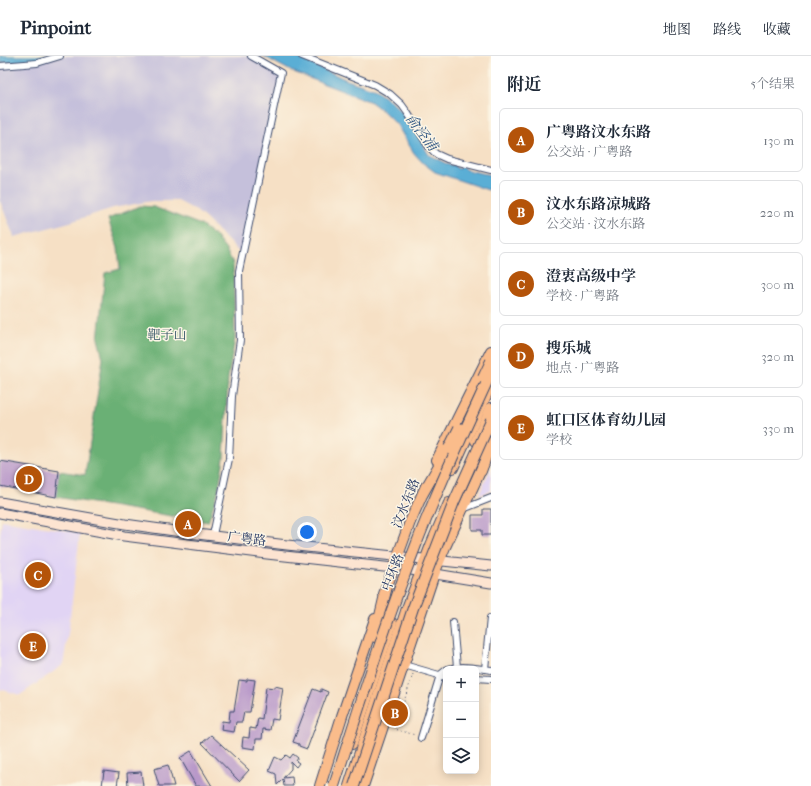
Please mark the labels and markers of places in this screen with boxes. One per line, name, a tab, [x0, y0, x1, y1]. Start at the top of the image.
pin: D	[16, 464, 42, 494]
pin: A	[175, 509, 201, 539]
pin: C	[25, 560, 51, 590]
pin: E	[20, 631, 46, 661]
pin: B	[382, 698, 408, 728]

